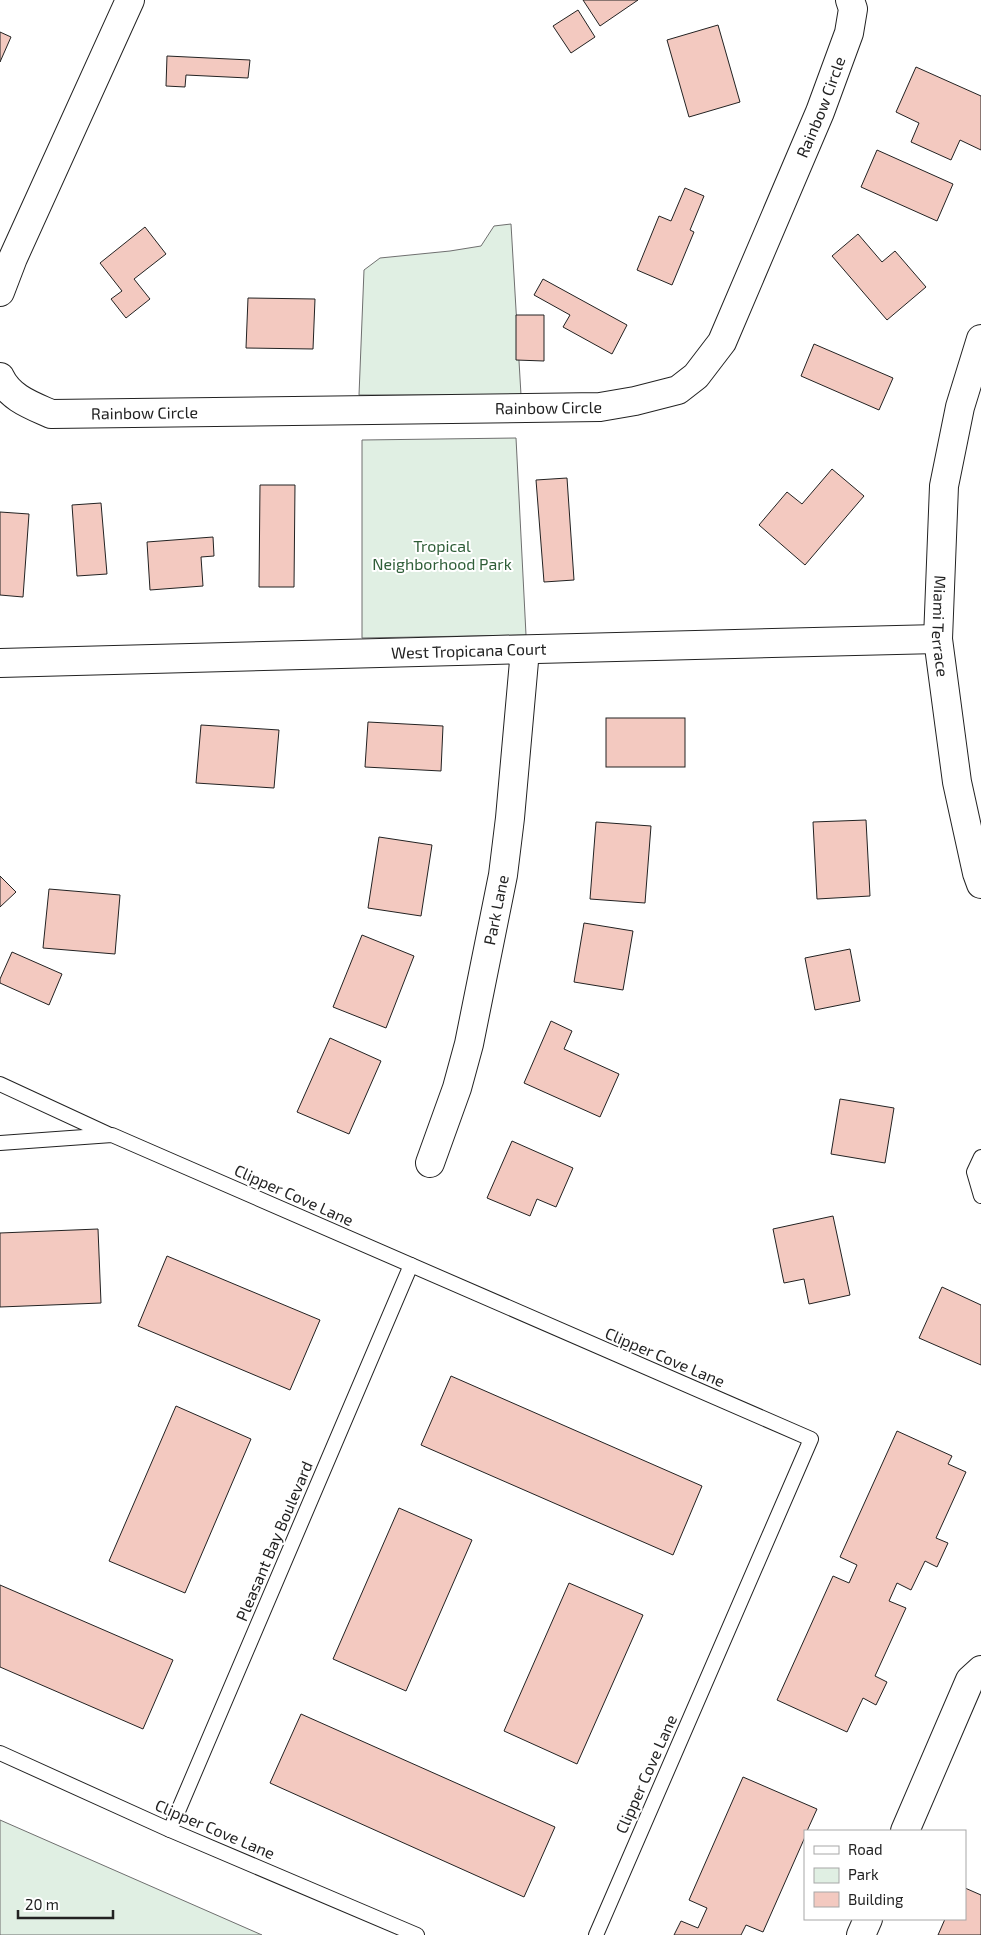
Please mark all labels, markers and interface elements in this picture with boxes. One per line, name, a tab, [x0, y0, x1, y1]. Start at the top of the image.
street label: Rainbow Circle	[792, 54, 849, 160]
street label: Rainbow Circle	[495, 397, 602, 417]
street label: Rainbow Circle	[91, 402, 198, 422]
park label: Tropical Neighborhood Park	[372, 536, 512, 573]
street label: Miami Terrace	[929, 575, 953, 678]
street label: West Tropicana Court	[391, 638, 547, 662]
street label: Park Lane	[479, 873, 512, 947]
street label: Clipper Cove Lane	[232, 1160, 357, 1229]
street label: Clipper Cove Lane	[602, 1323, 728, 1390]
street label: Pleasant Bay Boulevard	[231, 1458, 316, 1624]
street label: Clipper Cove Lane	[611, 1711, 680, 1836]
street label: Clipper Cove Lane	[152, 1795, 278, 1862]
legend	[804, 1830, 966, 1920]
text: Road	[848, 1840, 883, 1858]
text: Park	[848, 1865, 879, 1883]
scale bar	[18, 1888, 112, 1920]
text: Building	[848, 1890, 904, 1908]
text: 20 m	[25, 1895, 59, 1913]

